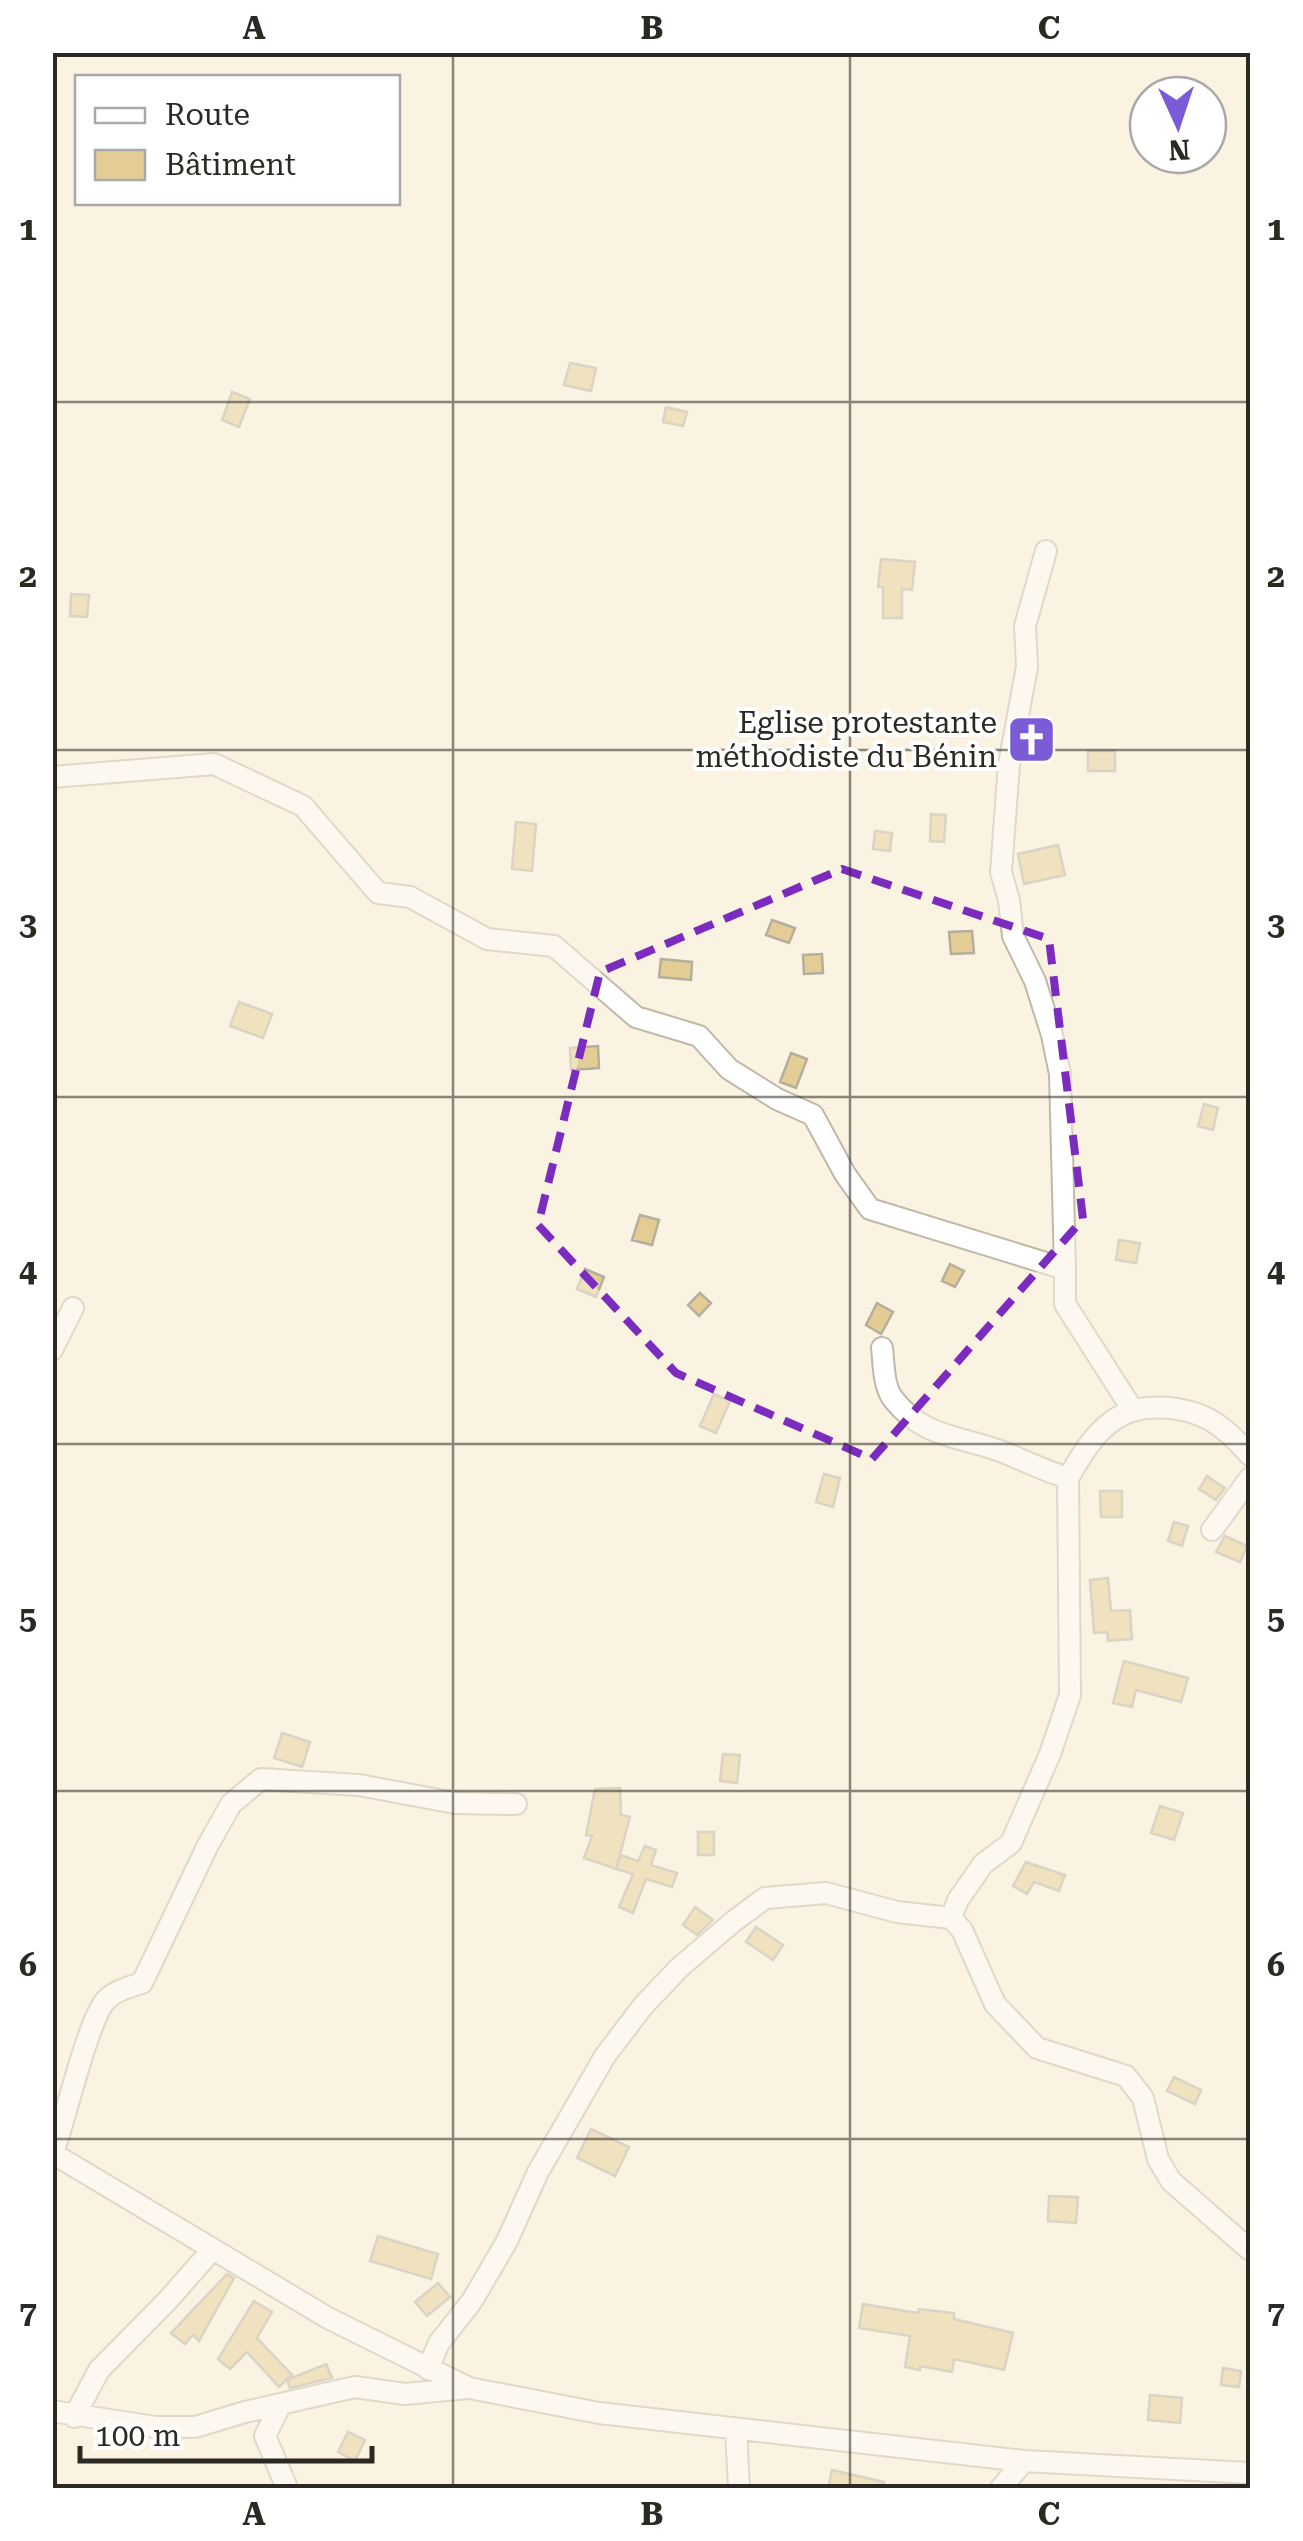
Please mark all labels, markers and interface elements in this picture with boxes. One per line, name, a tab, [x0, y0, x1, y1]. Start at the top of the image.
text: A	[242, 9, 266, 47]
text: B	[640, 9, 664, 47]
text: C	[1038, 9, 1060, 47]
legend	[75, 75, 400, 205]
north arrow	[1128, 75, 1228, 175]
text: Route	[165, 97, 250, 132]
text: N	[1168, 132, 1191, 167]
text: Bâtiment	[165, 147, 296, 182]
text: 1	[19, 210, 37, 248]
text: 1	[1267, 210, 1285, 248]
text: 2	[19, 557, 37, 595]
text: 2	[1267, 557, 1285, 595]
place label: Eglise protestante méthodiste du Bénin	[696, 705, 997, 774]
church icon: Eglise protestante méthodiste du Bénin	[1006, 714, 1058, 766]
text: 3	[19, 905, 37, 943]
text: 3	[1267, 905, 1285, 943]
text: 4	[19, 1252, 37, 1290]
text: 4	[1267, 1252, 1285, 1290]
text: 5	[19, 1599, 37, 1637]
text: 5	[1267, 1599, 1285, 1637]
text: 6	[19, 1946, 37, 1984]
text: 6	[1267, 1946, 1285, 1984]
text: 7	[19, 2294, 37, 2332]
text: 7	[1267, 2294, 1285, 2332]
scale bar	[80, 2401, 372, 2463]
text: 100 m	[95, 2418, 180, 2453]
text: A	[242, 2495, 266, 2533]
text: B	[640, 2495, 664, 2533]
text: C	[1038, 2495, 1060, 2533]

